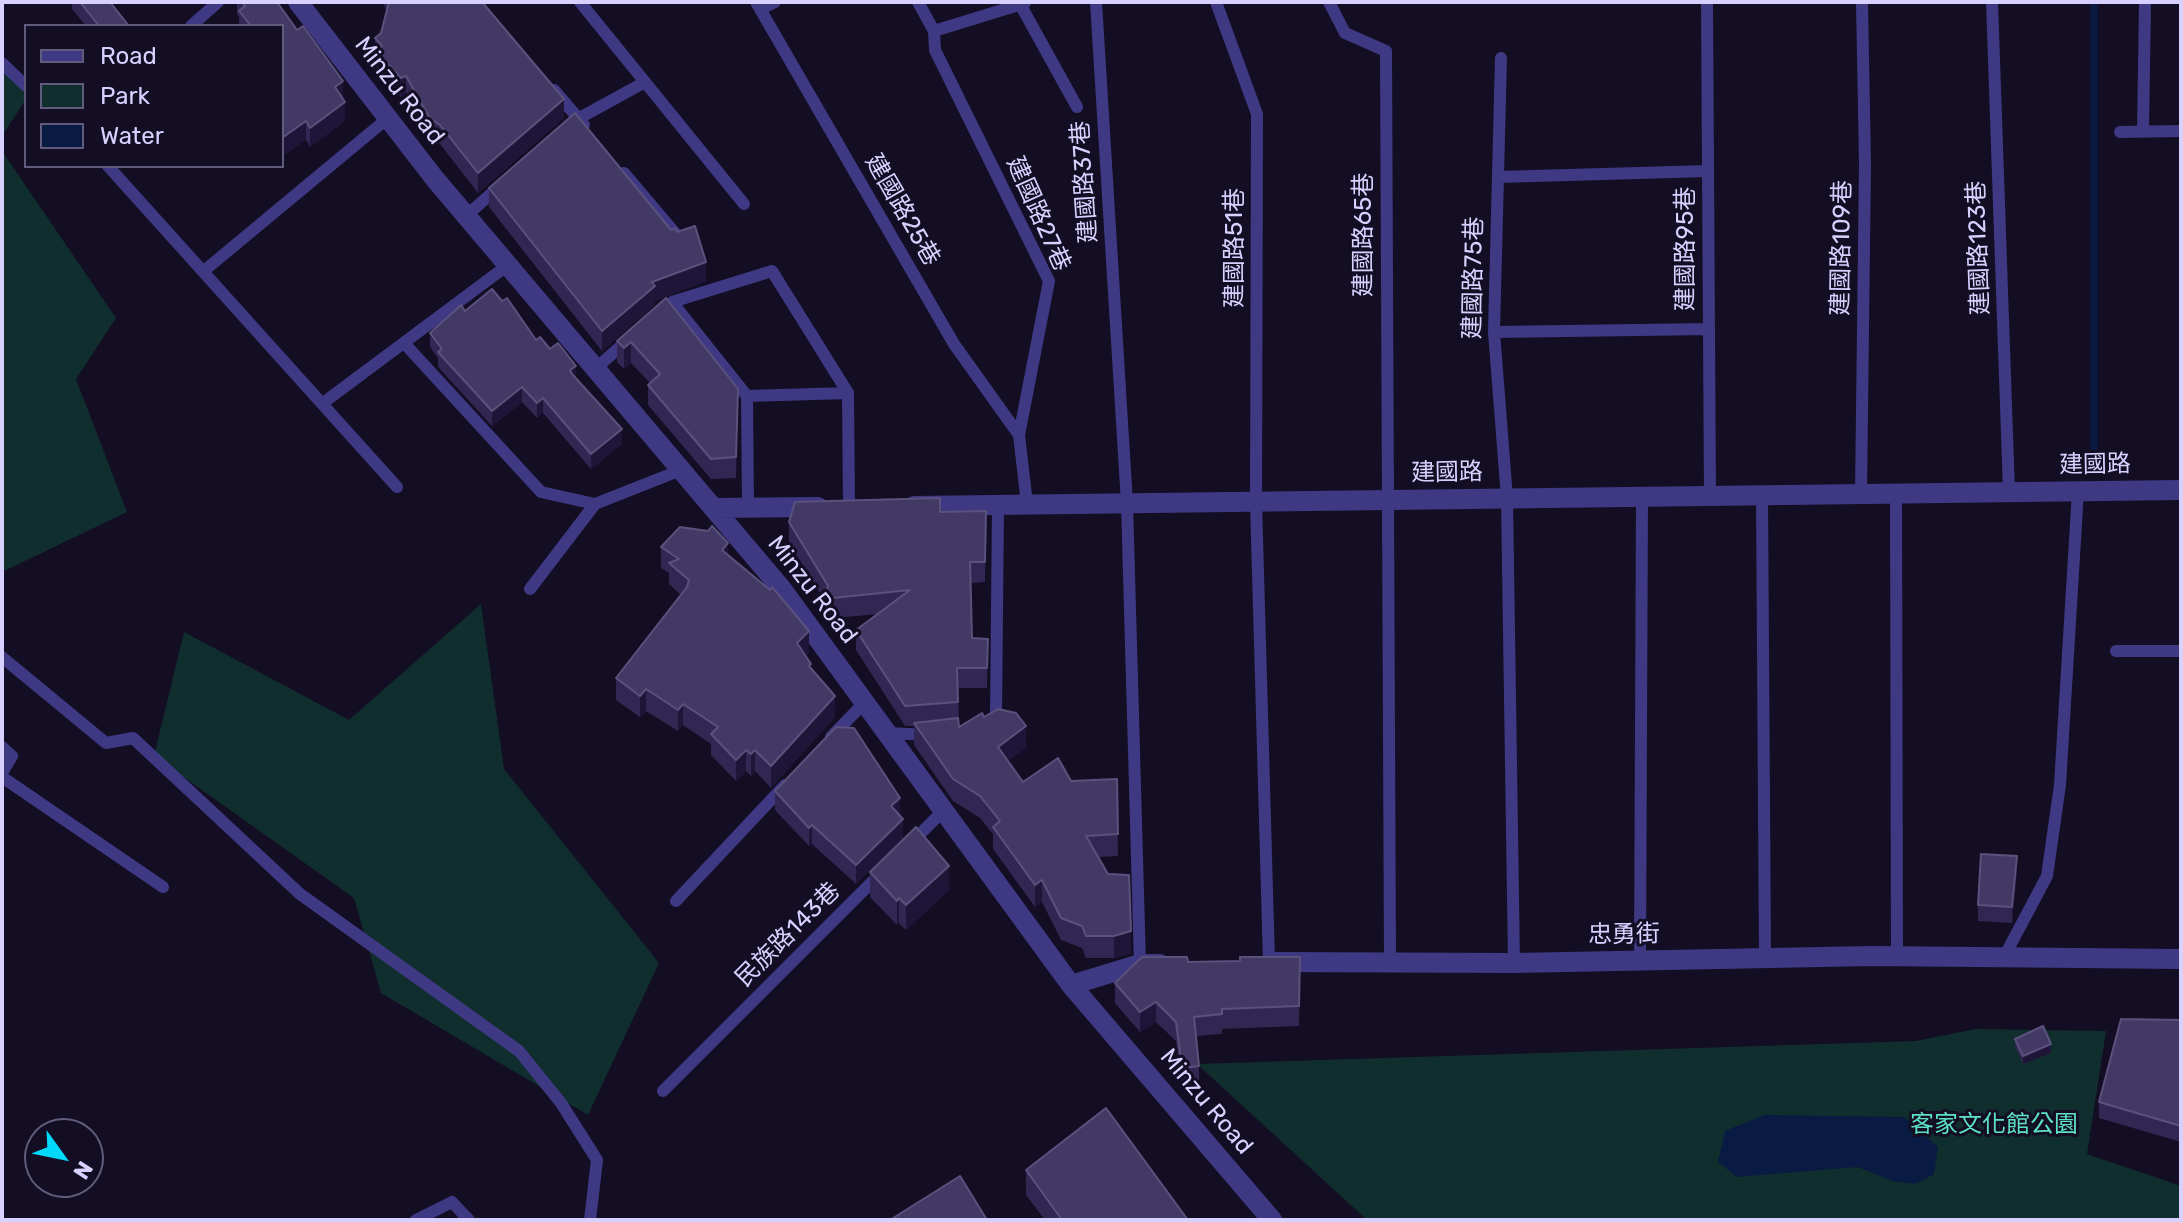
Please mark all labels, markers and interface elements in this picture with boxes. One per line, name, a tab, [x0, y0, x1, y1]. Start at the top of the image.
legend	[24, 24, 284, 168]
street label: Minzu Road	[348, 31, 450, 151]
text: Road	[100, 42, 157, 70]
text: Park	[100, 82, 150, 110]
street label: 建國路37巷	[1066, 120, 1104, 244]
text: Water	[100, 122, 164, 150]
street label: 建國路25巷	[858, 149, 946, 271]
street label: 建國路27巷	[1000, 152, 1076, 276]
street label: 建國路65巷	[1350, 173, 1378, 297]
street label: 建國路109巷	[1826, 180, 1858, 316]
street label: 建國路123巷	[1962, 180, 1996, 316]
street label: 建國路95巷	[1672, 187, 1700, 311]
street label: 建國路51巷	[1221, 188, 1249, 308]
street label: 建國路75巷	[1459, 216, 1489, 340]
street label: 建國路	[2059, 450, 2131, 480]
street label: 建國路	[1411, 458, 1483, 488]
street label: Minzu Road	[761, 530, 863, 650]
street label: 民族路143巷	[730, 877, 846, 993]
street label: 忠勇街	[1588, 920, 1660, 950]
street label: Minzu Road	[1154, 1043, 1258, 1161]
park label: 客家文化館公園	[1910, 1111, 2078, 1139]
north arrow	[24, 1118, 104, 1198]
text: N	[67, 1156, 99, 1184]

